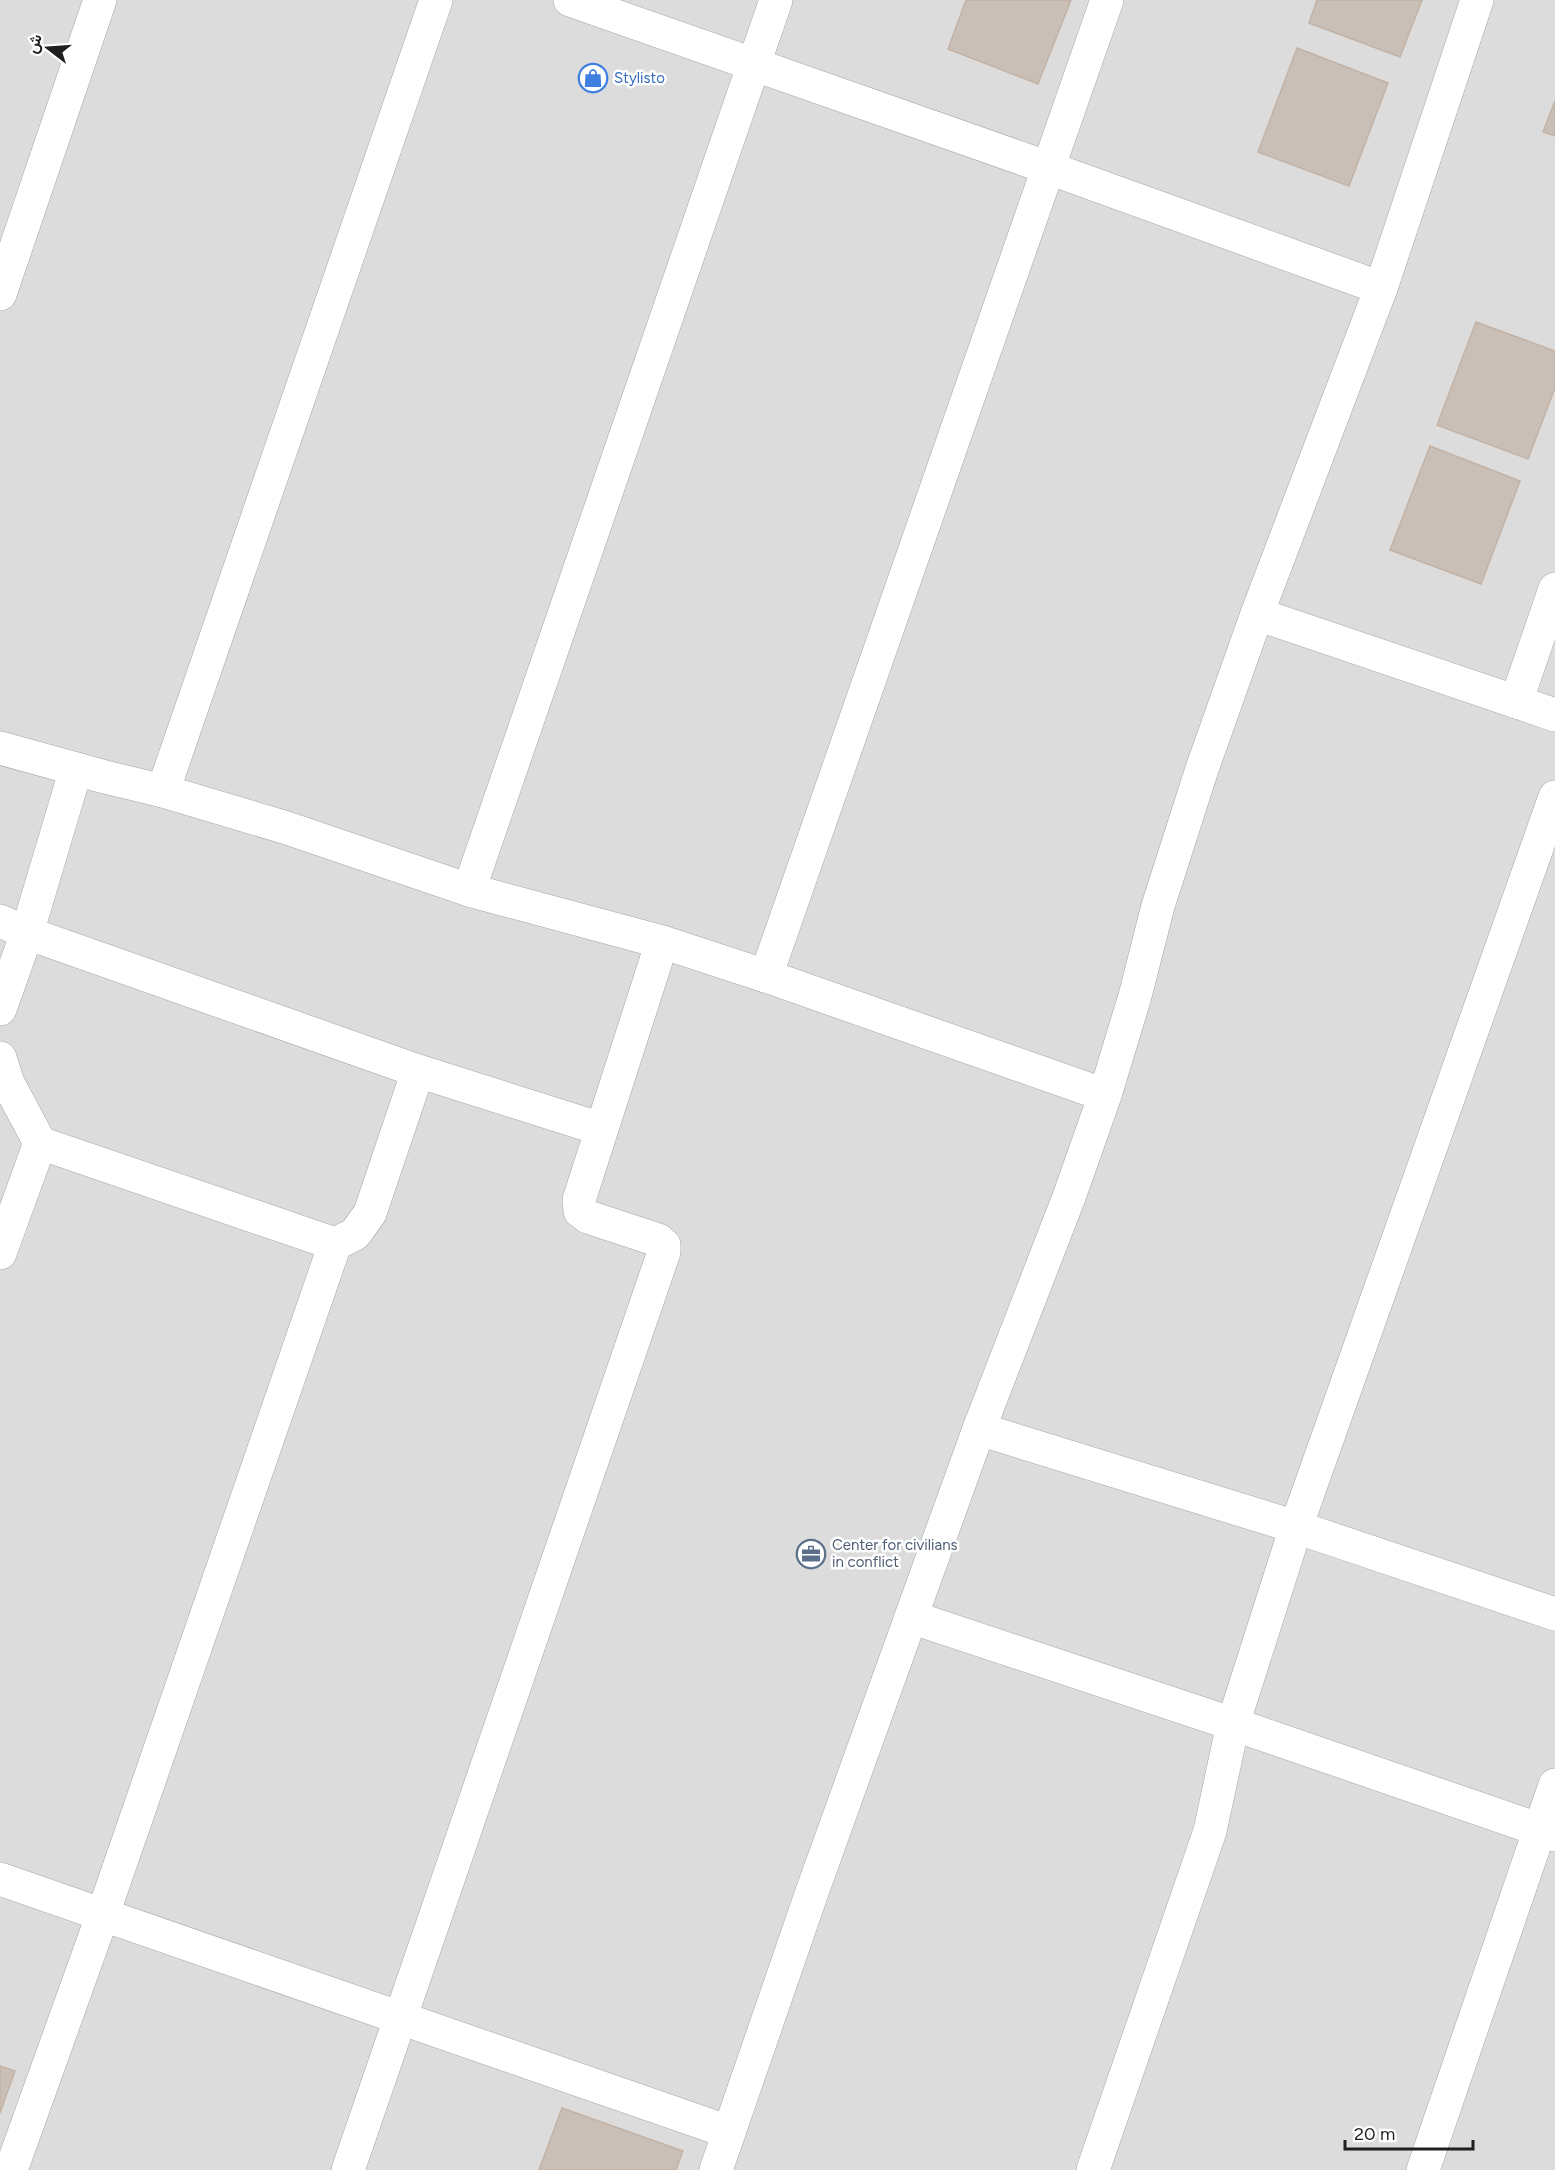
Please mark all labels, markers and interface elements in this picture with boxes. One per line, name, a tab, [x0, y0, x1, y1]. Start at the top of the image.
north arrow	[18, 18, 78, 78]
text: ش	[22, 32, 46, 56]
shop icon: Stylisto	[577, 62, 609, 94]
place label: Stylisto	[614, 69, 665, 87]
place label: Center for civilians in conflict	[832, 1536, 958, 1571]
office icon: Center for civilians in conflict	[795, 1538, 827, 1570]
scale bar	[1345, 2113, 1472, 2151]
text: 20 m	[1354, 2123, 1395, 2145]

